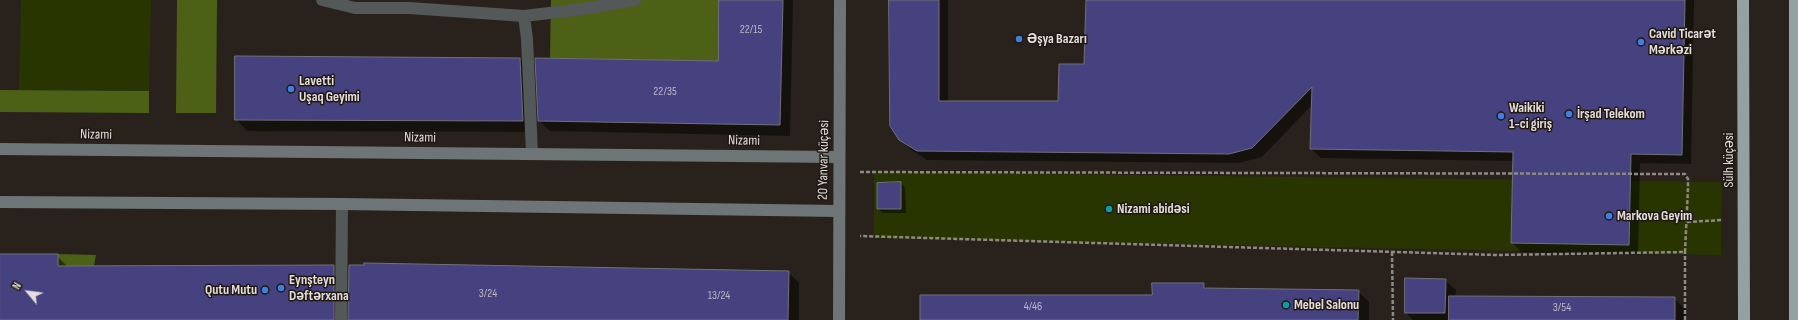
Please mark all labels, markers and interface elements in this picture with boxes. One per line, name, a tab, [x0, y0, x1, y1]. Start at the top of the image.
house number: 22/15	[740, 23, 762, 37]
place label: Cavid Ticarət Mərkəzi	[1649, 26, 1716, 58]
place label: Əşya Bazarı	[1027, 31, 1087, 47]
marker: Əşya Bazarı	[1014, 34, 1024, 44]
marker: Cavid Ticarət Mərkəzi	[1636, 37, 1646, 47]
place label: Lavetti Uşaq Geyimi	[299, 73, 360, 106]
marker: Lavetti Uşaq Geyimi	[286, 84, 296, 94]
house number: 22/35	[653, 85, 677, 99]
place label: Waikiki 1-ci giriş	[1509, 100, 1552, 132]
place label: İrşad Telekom	[1577, 106, 1645, 122]
marker: İrşad Telekom	[1564, 109, 1574, 119]
marker: Waikiki 1-ci giriş	[1496, 111, 1506, 121]
street label: 20 Yanvar küçəsi	[815, 120, 833, 200]
street label: Nizami	[80, 126, 112, 144]
street label: Nizami	[404, 129, 436, 147]
street label: Nizami	[728, 132, 760, 150]
street label: Sülh küçəsi	[1721, 133, 1737, 187]
place label: Nizami abidәsi	[1117, 201, 1189, 217]
marker: Nizami abidәsi	[1104, 204, 1114, 214]
place label: Markova Geyim	[1617, 208, 1692, 224]
marker: Markova Geyim	[1604, 211, 1614, 221]
north arrow	[8, 272, 48, 312]
place label: Eynşteyn Dəftərxana	[289, 272, 349, 304]
text: N	[10, 280, 24, 292]
place label: Qutu Mutu	[205, 282, 257, 298]
marker: Eynşteyn Dəftərxana	[276, 283, 286, 293]
marker: Qutu Mutu	[260, 285, 270, 295]
house number: 3/24	[479, 287, 497, 301]
house number: 13/24	[708, 289, 730, 303]
place label: Mebel Salonu	[1294, 297, 1359, 313]
house number: 4/46	[1024, 300, 1042, 314]
marker: Mebel Salonu	[1281, 300, 1291, 310]
house number: 3/54	[1553, 301, 1571, 315]

